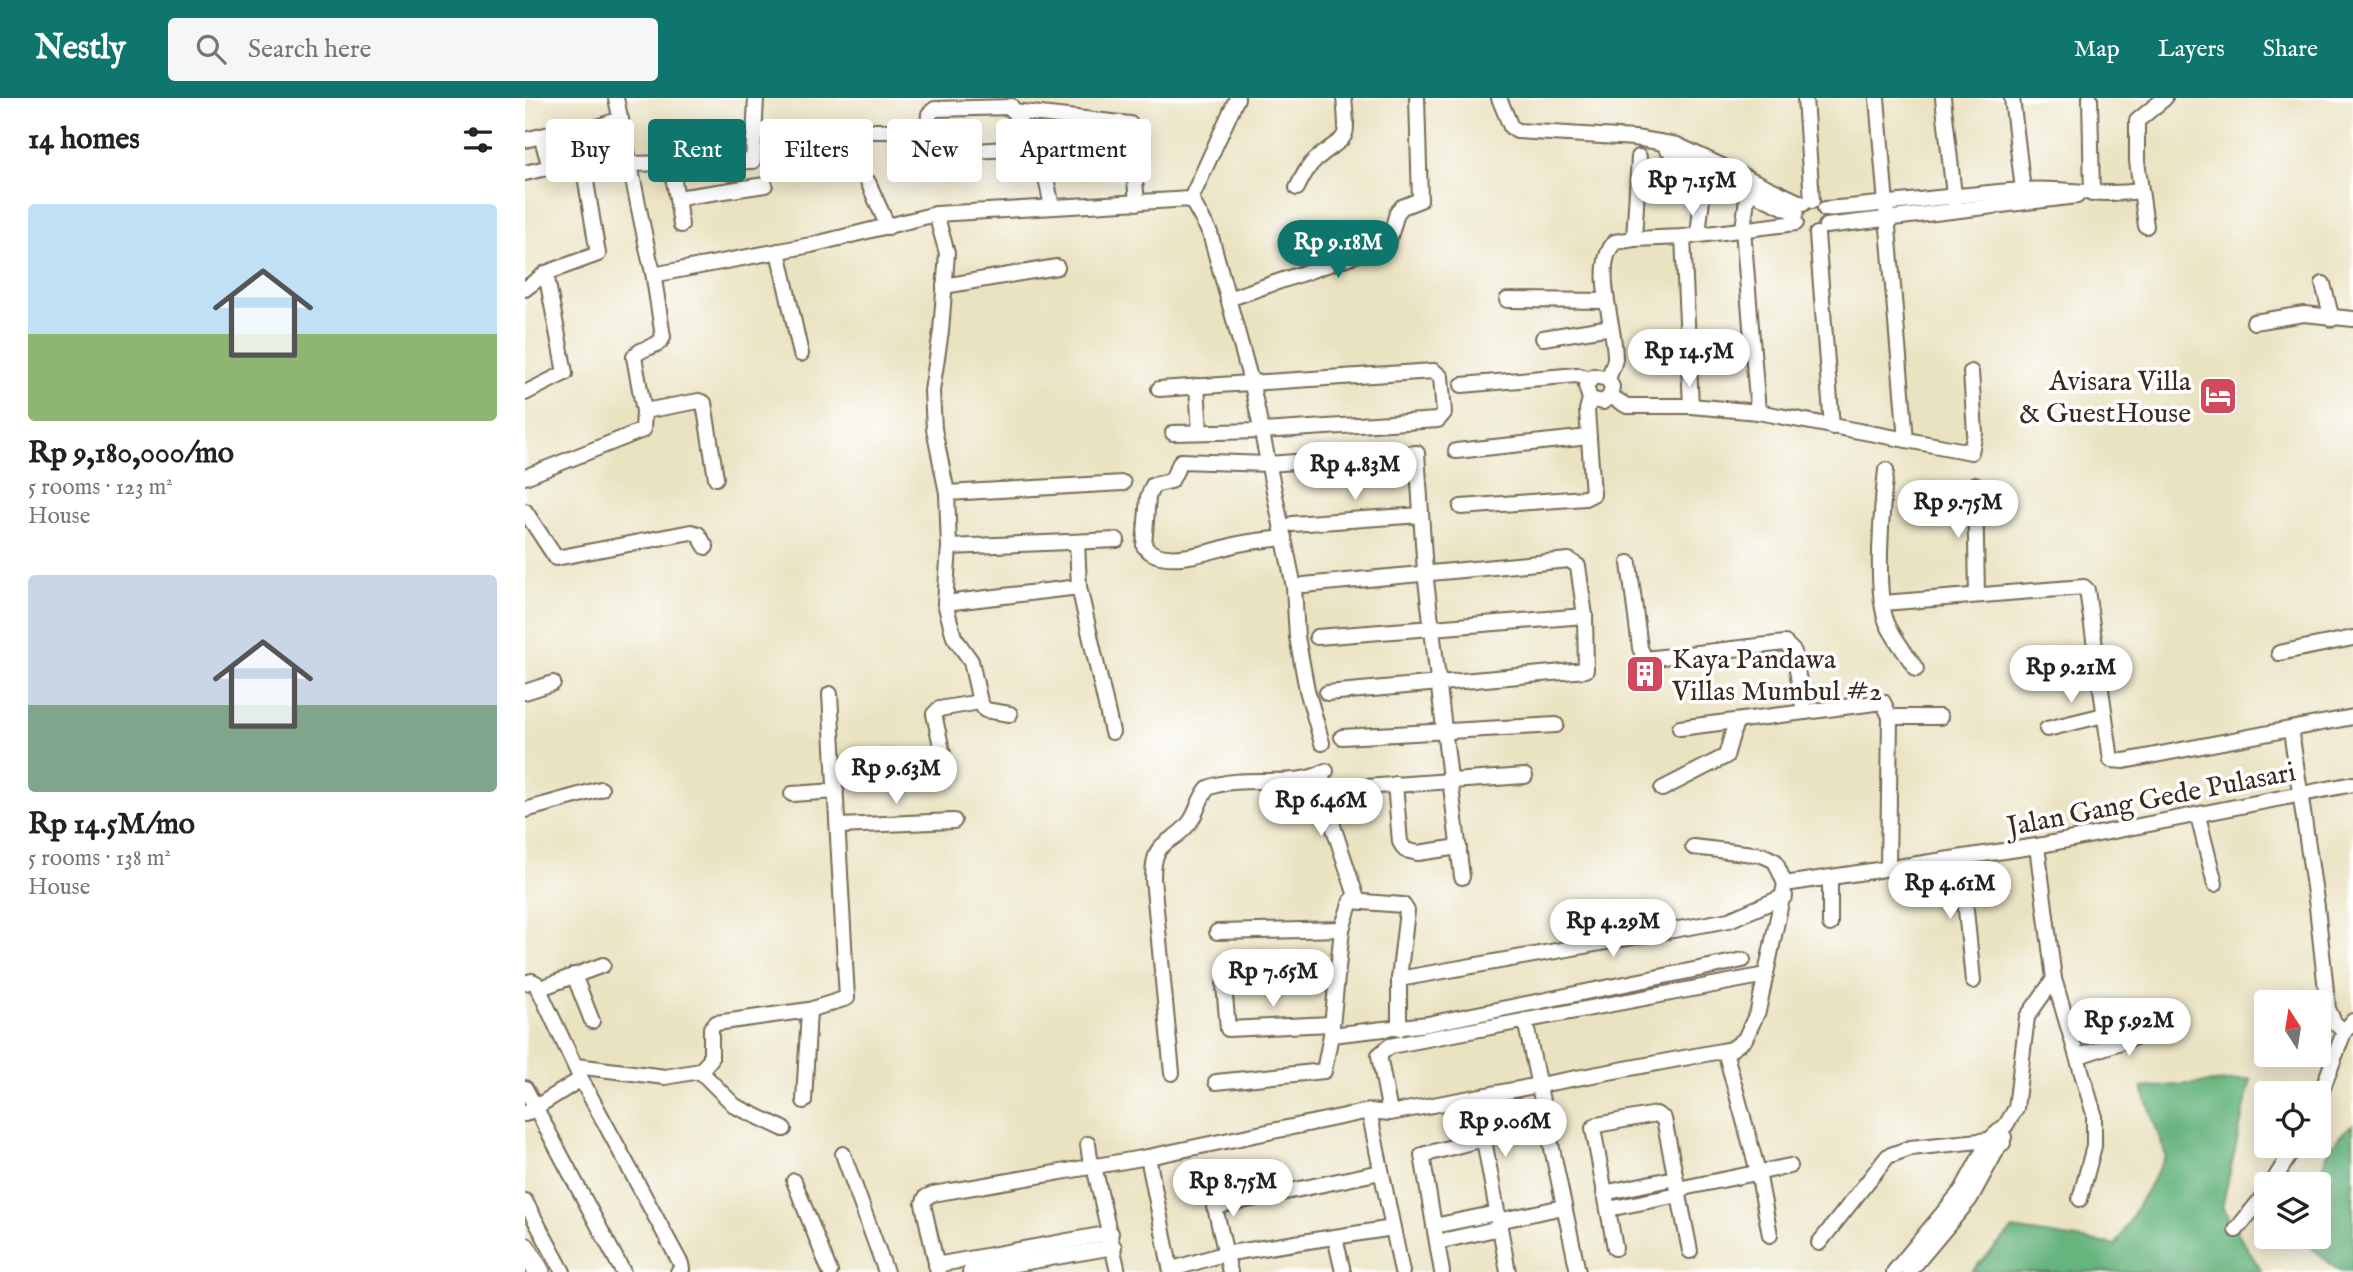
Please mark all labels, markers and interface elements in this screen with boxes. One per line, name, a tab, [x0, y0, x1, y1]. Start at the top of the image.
search box	[168, 18, 658, 81]
text: Nestly	[35, 28, 126, 70]
icon: search	[192, 30, 230, 68]
text: Search here	[248, 33, 372, 66]
text: Map	[2074, 34, 2120, 65]
text: Layers	[2158, 34, 2225, 65]
text: Share	[2263, 34, 2318, 65]
chip: Buy	[546, 119, 634, 182]
chip: Rent	[648, 119, 746, 182]
chip: Filters	[760, 119, 873, 182]
chip: New	[887, 119, 982, 182]
chip: Apartment	[996, 119, 1151, 182]
text: 14 homes	[28, 121, 140, 159]
icon: filters	[459, 121, 497, 159]
pin: Rp 7.15M	[1620, 158, 1764, 218]
text: Rp 7.15M	[1647, 166, 1737, 195]
pin: Rp 9.18M	[1266, 220, 1410, 280]
text: Rp 9.18M	[1293, 228, 1383, 257]
icon: home	[200, 250, 326, 376]
pin: Rp 14.5M	[1617, 330, 1761, 389]
text: Rp 14.5M	[1644, 337, 1734, 366]
place label: Avisara Villa & GuestHouse	[2019, 365, 2192, 432]
hotel icon: Avisara Villa & GuestHouse	[2197, 375, 2239, 417]
text: Rp 9,180,000/mo	[28, 435, 234, 473]
pin: Rp 4.83M	[1283, 442, 1427, 502]
text: Rp 4.83M	[1310, 450, 1400, 479]
text: 5 rooms · 123 m²	[28, 473, 173, 502]
pin: Rp 9.75M	[1886, 480, 2030, 540]
text: Rp 9.75M	[1913, 488, 2003, 517]
text: House	[28, 502, 90, 531]
icon: home	[200, 621, 326, 747]
place label: Kaya Pandawa Villas Mumbul #2	[1671, 643, 1882, 710]
pin: Rp 9.21M	[1999, 646, 2143, 705]
building icon: Kaya Pandawa Villas Mumbul #2	[1624, 653, 1666, 695]
text: Rp 9.21M	[2026, 653, 2116, 682]
pin: Rp 9.63M	[824, 746, 968, 806]
text: Rp 9.63M	[851, 754, 941, 783]
street label: Jalan Gang Gede Pulasari	[2001, 755, 2299, 846]
pin: Rp 6.46M	[1249, 778, 1393, 838]
text: Rp 6.46M	[1275, 786, 1367, 815]
text: Rp 14.5M/mo	[28, 806, 195, 844]
text: 5 rooms · 138 m²	[28, 844, 171, 873]
pin: Rp 4.61M	[1878, 862, 2022, 921]
text: Rp 4.61M	[1904, 869, 1996, 898]
text: House	[28, 873, 90, 902]
pin: Rp 4.29M	[1541, 900, 1685, 959]
text: Rp 4.29M	[1566, 907, 1660, 936]
pin: Rp 7.65M	[1201, 950, 1345, 1009]
text: Rp 7.65M	[1228, 957, 1318, 986]
north arrow	[2254, 990, 2331, 1068]
map controls	[2254, 990, 2331, 1249]
pin: Rp 5.92M	[2057, 998, 2201, 1058]
text: Rp 5.92M	[2084, 1006, 2174, 1035]
button: locate	[2254, 1081, 2331, 1158]
pin: Rp 9.06M	[1433, 1100, 1577, 1159]
text: Rp 9.06M	[1459, 1107, 1551, 1136]
pin: Rp 8.75M	[1161, 1160, 1305, 1219]
text: Rp 8.75M	[1189, 1167, 1277, 1196]
button: layers	[2254, 1172, 2331, 1249]

